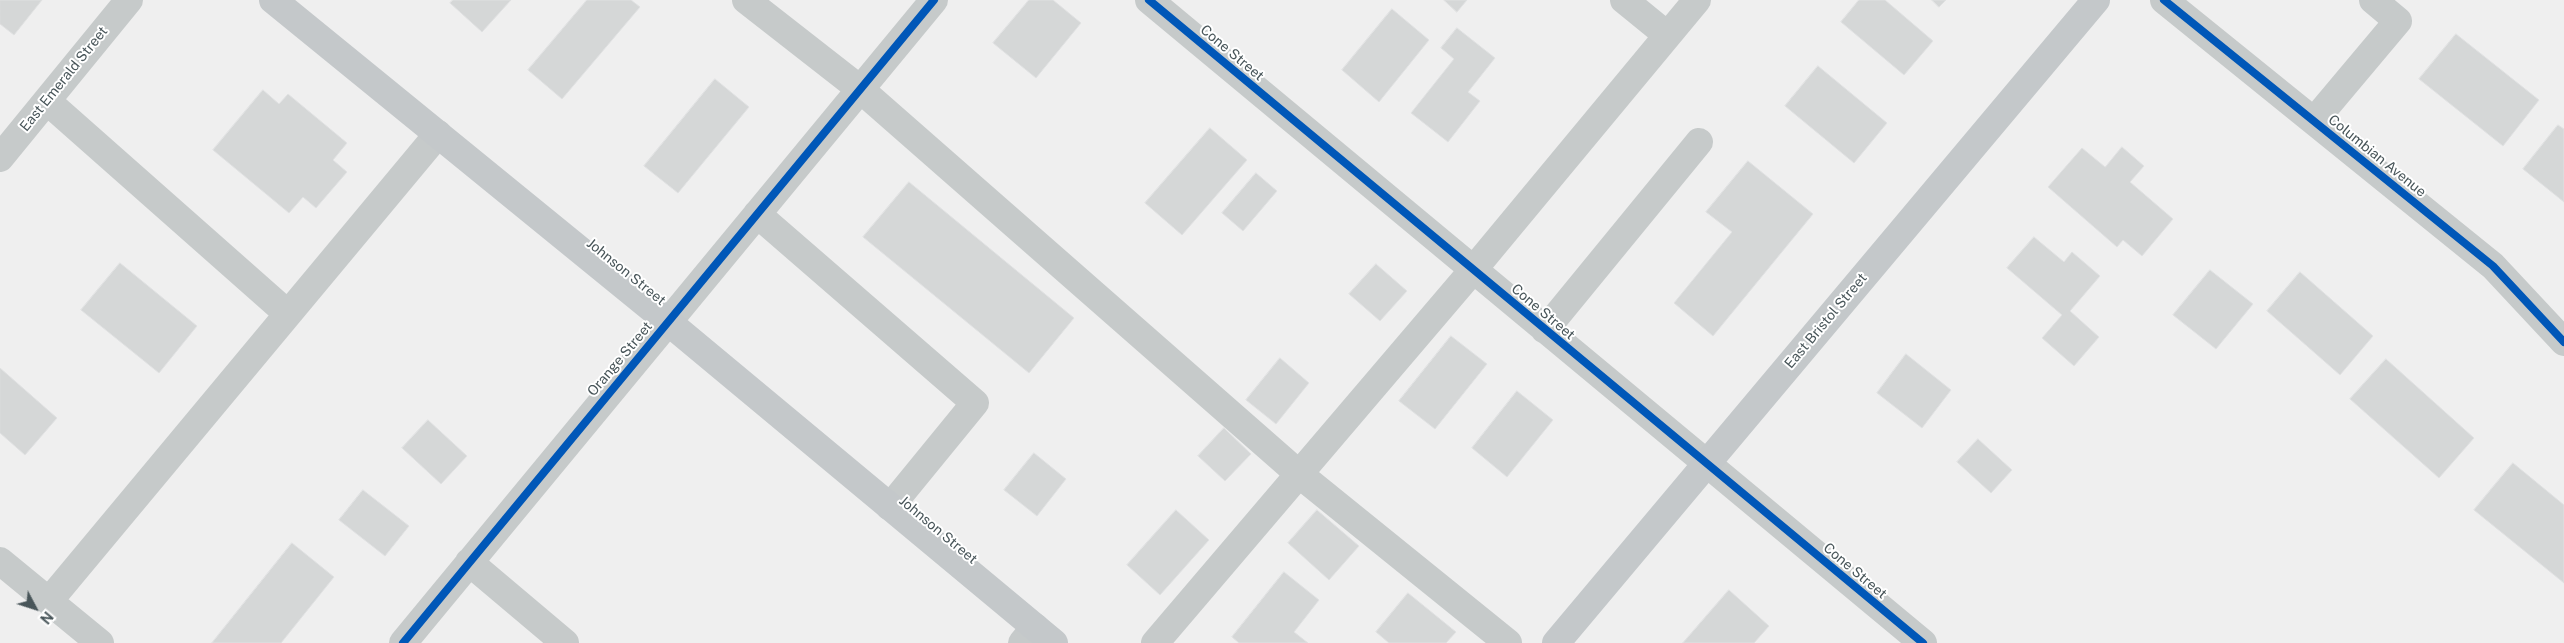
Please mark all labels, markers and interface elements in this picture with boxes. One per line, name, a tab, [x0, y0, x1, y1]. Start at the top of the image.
street label: Cone Street	[1197, 22, 1267, 84]
street label: East Emerald Street	[17, 23, 111, 135]
street label: Columbian Avenue	[2325, 111, 2429, 201]
street label: Johnson Street	[583, 235, 669, 309]
street label: East Bristol Street	[1781, 270, 1871, 372]
street label: Cone Street	[1508, 281, 1578, 343]
street label: Orange Street	[584, 318, 656, 400]
street label: Johnson Street	[896, 492, 980, 568]
street label: Cone Street	[1820, 540, 1890, 602]
north arrow	[10, 583, 60, 633]
text: N	[37, 608, 56, 627]

